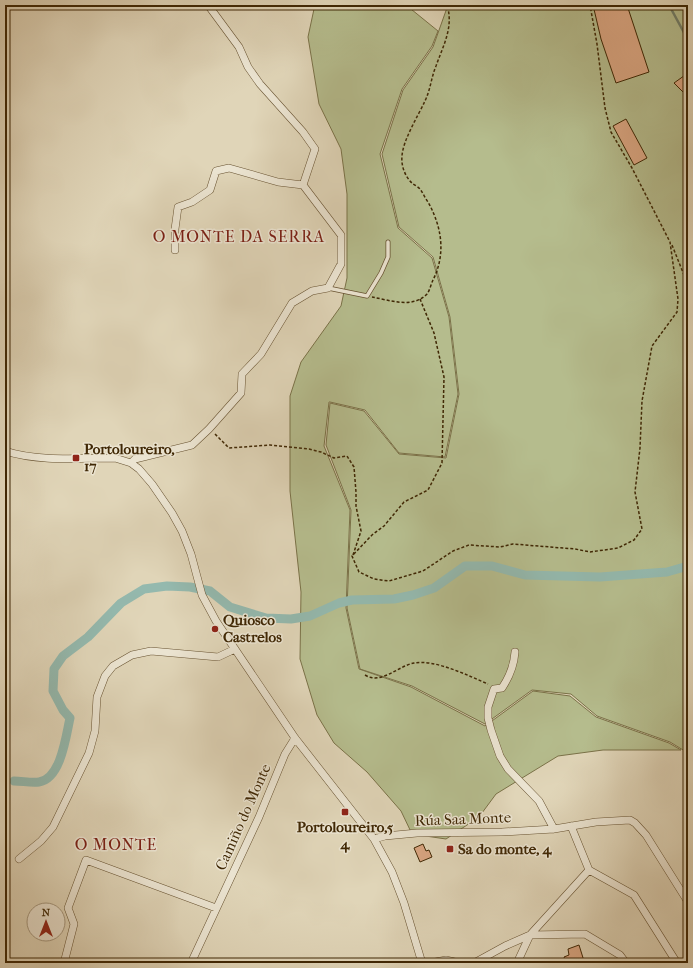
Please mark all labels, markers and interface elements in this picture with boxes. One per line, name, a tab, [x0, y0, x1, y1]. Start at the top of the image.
district label: O MONTE DA SERRA	[153, 227, 325, 246]
place label: Portoloureiro, 17	[84, 440, 175, 475]
marker: Portoloureiro, 17	[71, 453, 81, 463]
place label: Quiosco Castrelos	[223, 611, 282, 646]
marker: Quiosco Castrelos	[210, 624, 220, 634]
street label: Camiño do Monte	[211, 760, 275, 873]
marker: Portoloureiro,5 4	[340, 807, 350, 817]
street label: Rúa Saa Monte	[414, 808, 512, 830]
place label: Portoloureiro,5 4	[297, 818, 394, 853]
district label: O MONTE	[75, 835, 157, 854]
place label: Sa do monte, 4	[458, 840, 552, 858]
marker: Sa do monte, 4	[445, 844, 455, 854]
north arrow	[26, 902, 66, 942]
text: N	[42, 906, 51, 919]

